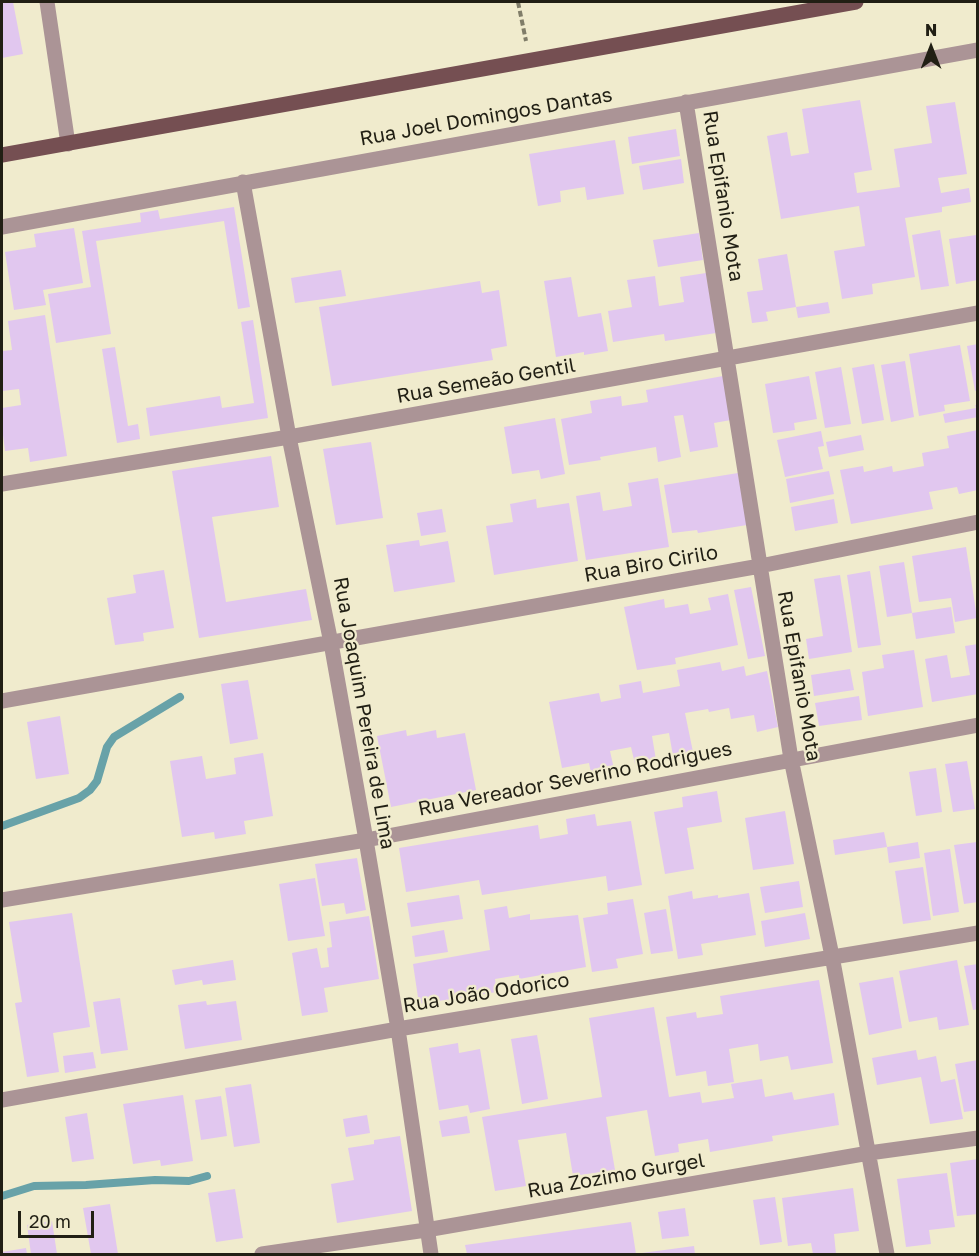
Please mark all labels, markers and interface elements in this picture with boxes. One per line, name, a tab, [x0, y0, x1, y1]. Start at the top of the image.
north arrow	[901, 18, 961, 78]
text: N	[925, 20, 937, 40]
street label: Rua Joel Domingos Dantas	[358, 83, 614, 151]
street label: Rua Epifanio Mota	[698, 109, 748, 283]
street label: Rua Semeão Gentil	[395, 353, 577, 409]
street label: Rua Biro Cirilo	[582, 540, 720, 588]
street label: Rua Joaquim Pereira de Lima	[328, 575, 400, 851]
street label: Rua Epifanio Mota	[772, 589, 826, 763]
street label: Rua Vereador Severino Rodrigues	[416, 737, 734, 821]
street label: Rua João Odorico	[401, 968, 571, 1018]
street label: Rua Zozimo Gurgel	[526, 1149, 706, 1203]
scale bar	[21, 1199, 98, 1237]
text: 20 m	[29, 1210, 71, 1232]

